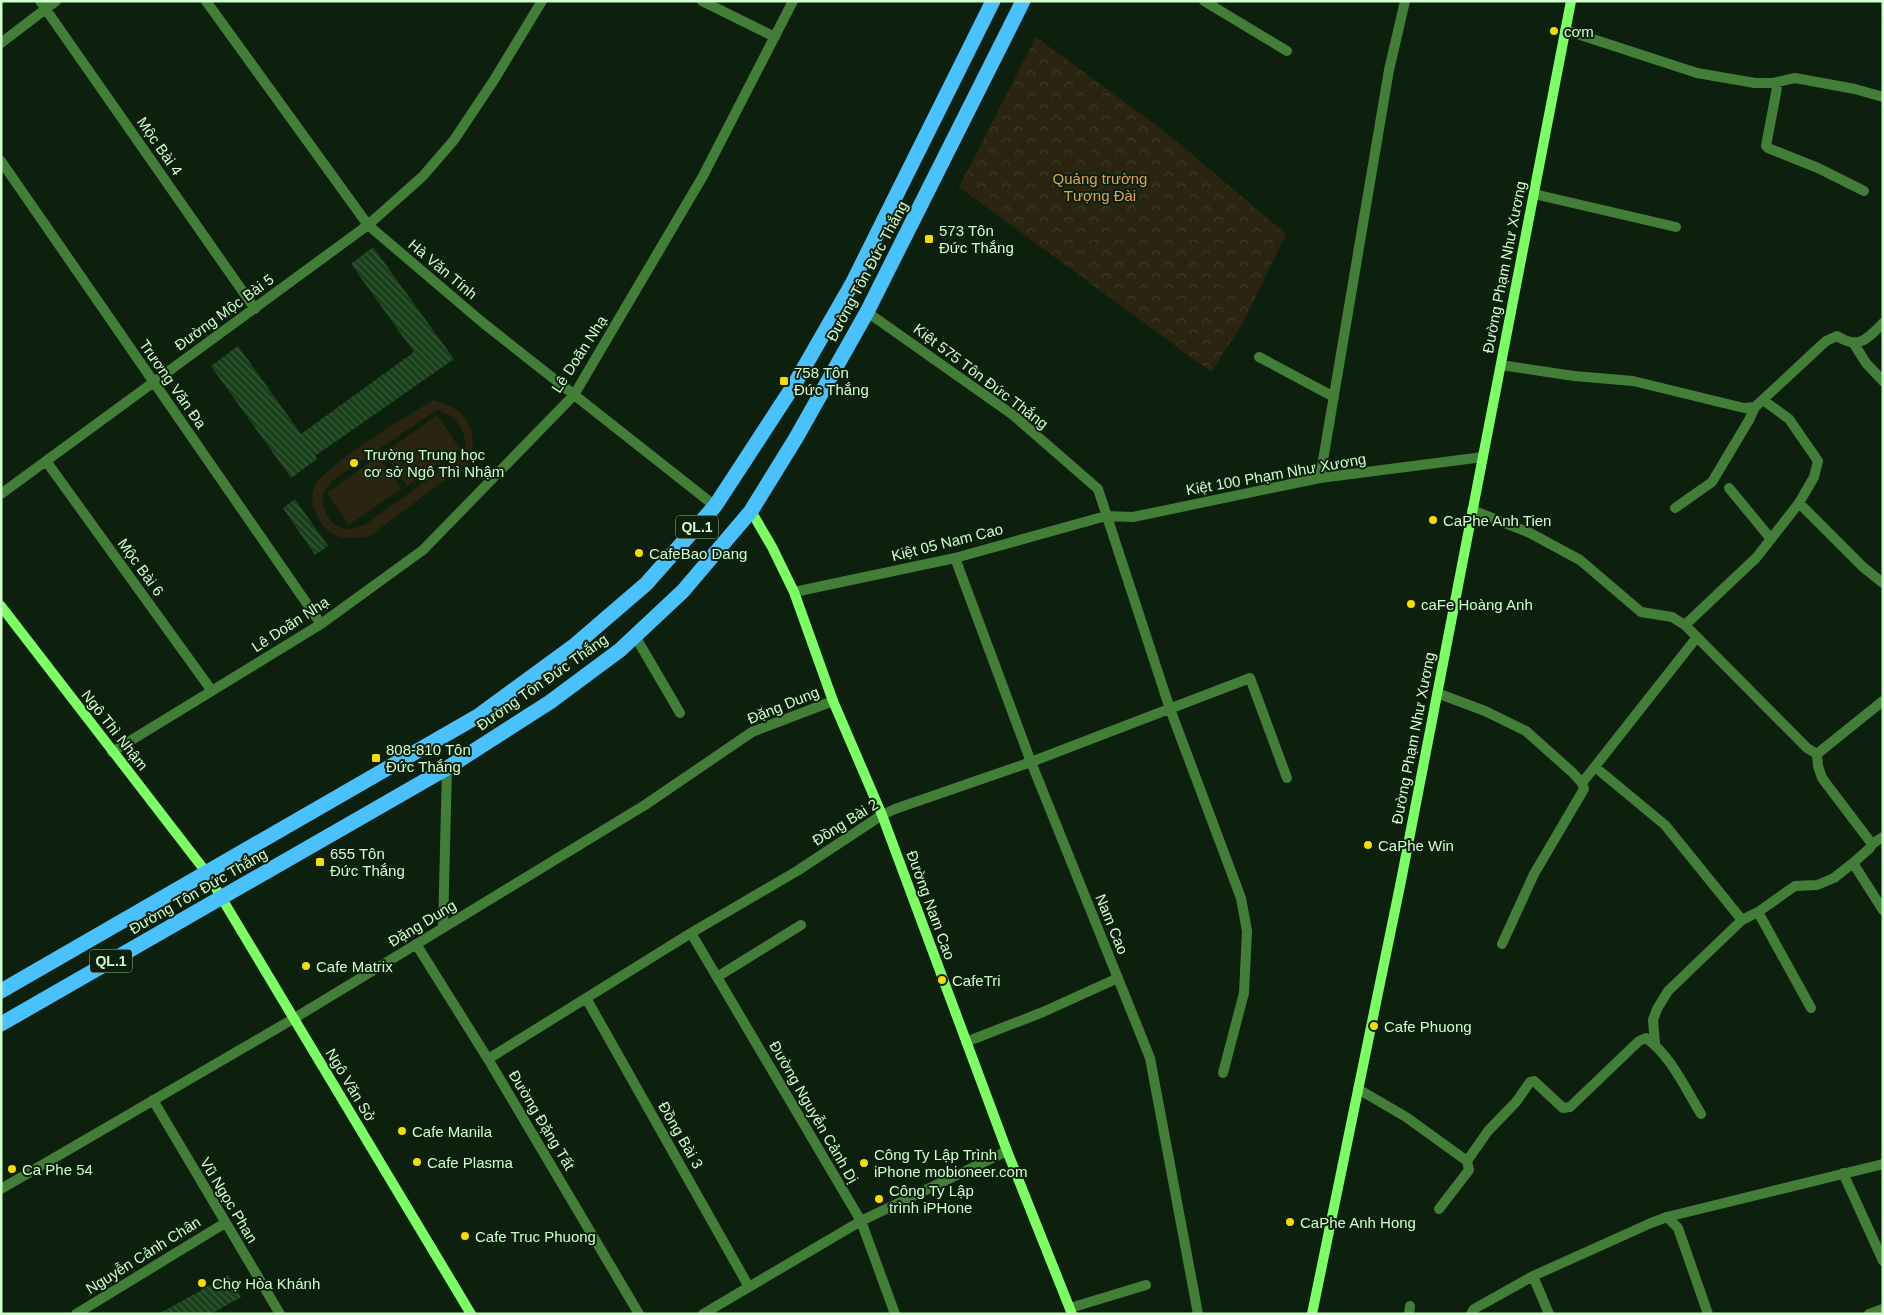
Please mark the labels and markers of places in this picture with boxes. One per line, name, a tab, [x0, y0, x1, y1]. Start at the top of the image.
place label: cơm	[1564, 23, 1594, 40]
marker: cơm	[1548, 25, 1560, 37]
place label: 573 Tôn Đức Thắng	[939, 222, 1014, 256]
marker: 573 Tôn Đức Thắng	[923, 233, 935, 245]
place label: 758 Tôn Đức Thắng	[794, 364, 869, 398]
marker: 758 Tôn Đức Thắng	[778, 375, 790, 387]
place label: Trường Trung học cơ sở Ngô Thì Nhậm	[364, 446, 504, 480]
marker: Trường Trung học cơ sở Ngô Thì Nhậm	[348, 457, 360, 469]
place label: CaPhe Anh Tien	[1443, 512, 1551, 529]
marker: CaPhe Anh Tien	[1427, 514, 1439, 526]
place label: CafeBao Dang	[649, 545, 747, 562]
marker: CafeBao Dang	[633, 547, 645, 559]
place label: caFe Hoàng Anh	[1421, 596, 1533, 613]
marker: caFe Hoàng Anh	[1405, 598, 1417, 610]
place label: 808-810 Tôn Đức Thắng	[386, 741, 471, 775]
marker: 808-810 Tôn Đức Thắng	[370, 752, 382, 764]
place label: CaPhe Win	[1378, 837, 1454, 854]
marker: CaPhe Win	[1362, 839, 1374, 851]
place label: 655 Tôn Đức Thắng	[330, 845, 405, 879]
marker: 655 Tôn Đức Thắng	[314, 856, 326, 868]
place label: Cafe Matrix	[316, 958, 393, 975]
marker: Cafe Matrix	[300, 960, 312, 972]
place label: CafeTri	[952, 972, 1001, 989]
marker: CafeTri	[936, 974, 948, 986]
place label: Cafe Phuong	[1384, 1018, 1472, 1035]
marker: Cafe Phuong	[1368, 1020, 1380, 1032]
place label: Cafe Manila	[412, 1123, 493, 1140]
marker: Cafe Manila	[396, 1125, 408, 1137]
place label: Công Ty Lập Trình iPhone mobioneer.com	[874, 1146, 1027, 1180]
place label: Cafe Plasma	[427, 1154, 514, 1171]
marker: Cafe Plasma	[411, 1156, 423, 1168]
marker: Công Ty Lập Trình iPhone mobioneer.com	[858, 1157, 870, 1169]
place label: Ca Phe 54	[22, 1161, 93, 1178]
marker: Ca Phe 54	[6, 1163, 18, 1175]
place label: Công Ty Lập trình iPHone	[889, 1182, 974, 1216]
marker: Công Ty Lập trình iPHone	[873, 1193, 885, 1205]
place label: CaPhe Anh Hong	[1300, 1214, 1416, 1231]
marker: CaPhe Anh Hong	[1284, 1216, 1296, 1228]
place label: Cafe Truc Phuong	[475, 1228, 596, 1245]
marker: Cafe Truc Phuong	[459, 1230, 471, 1242]
place label: Chợ Hòa Khánh	[212, 1275, 320, 1292]
marker: Chợ Hòa Khánh	[196, 1277, 208, 1289]

